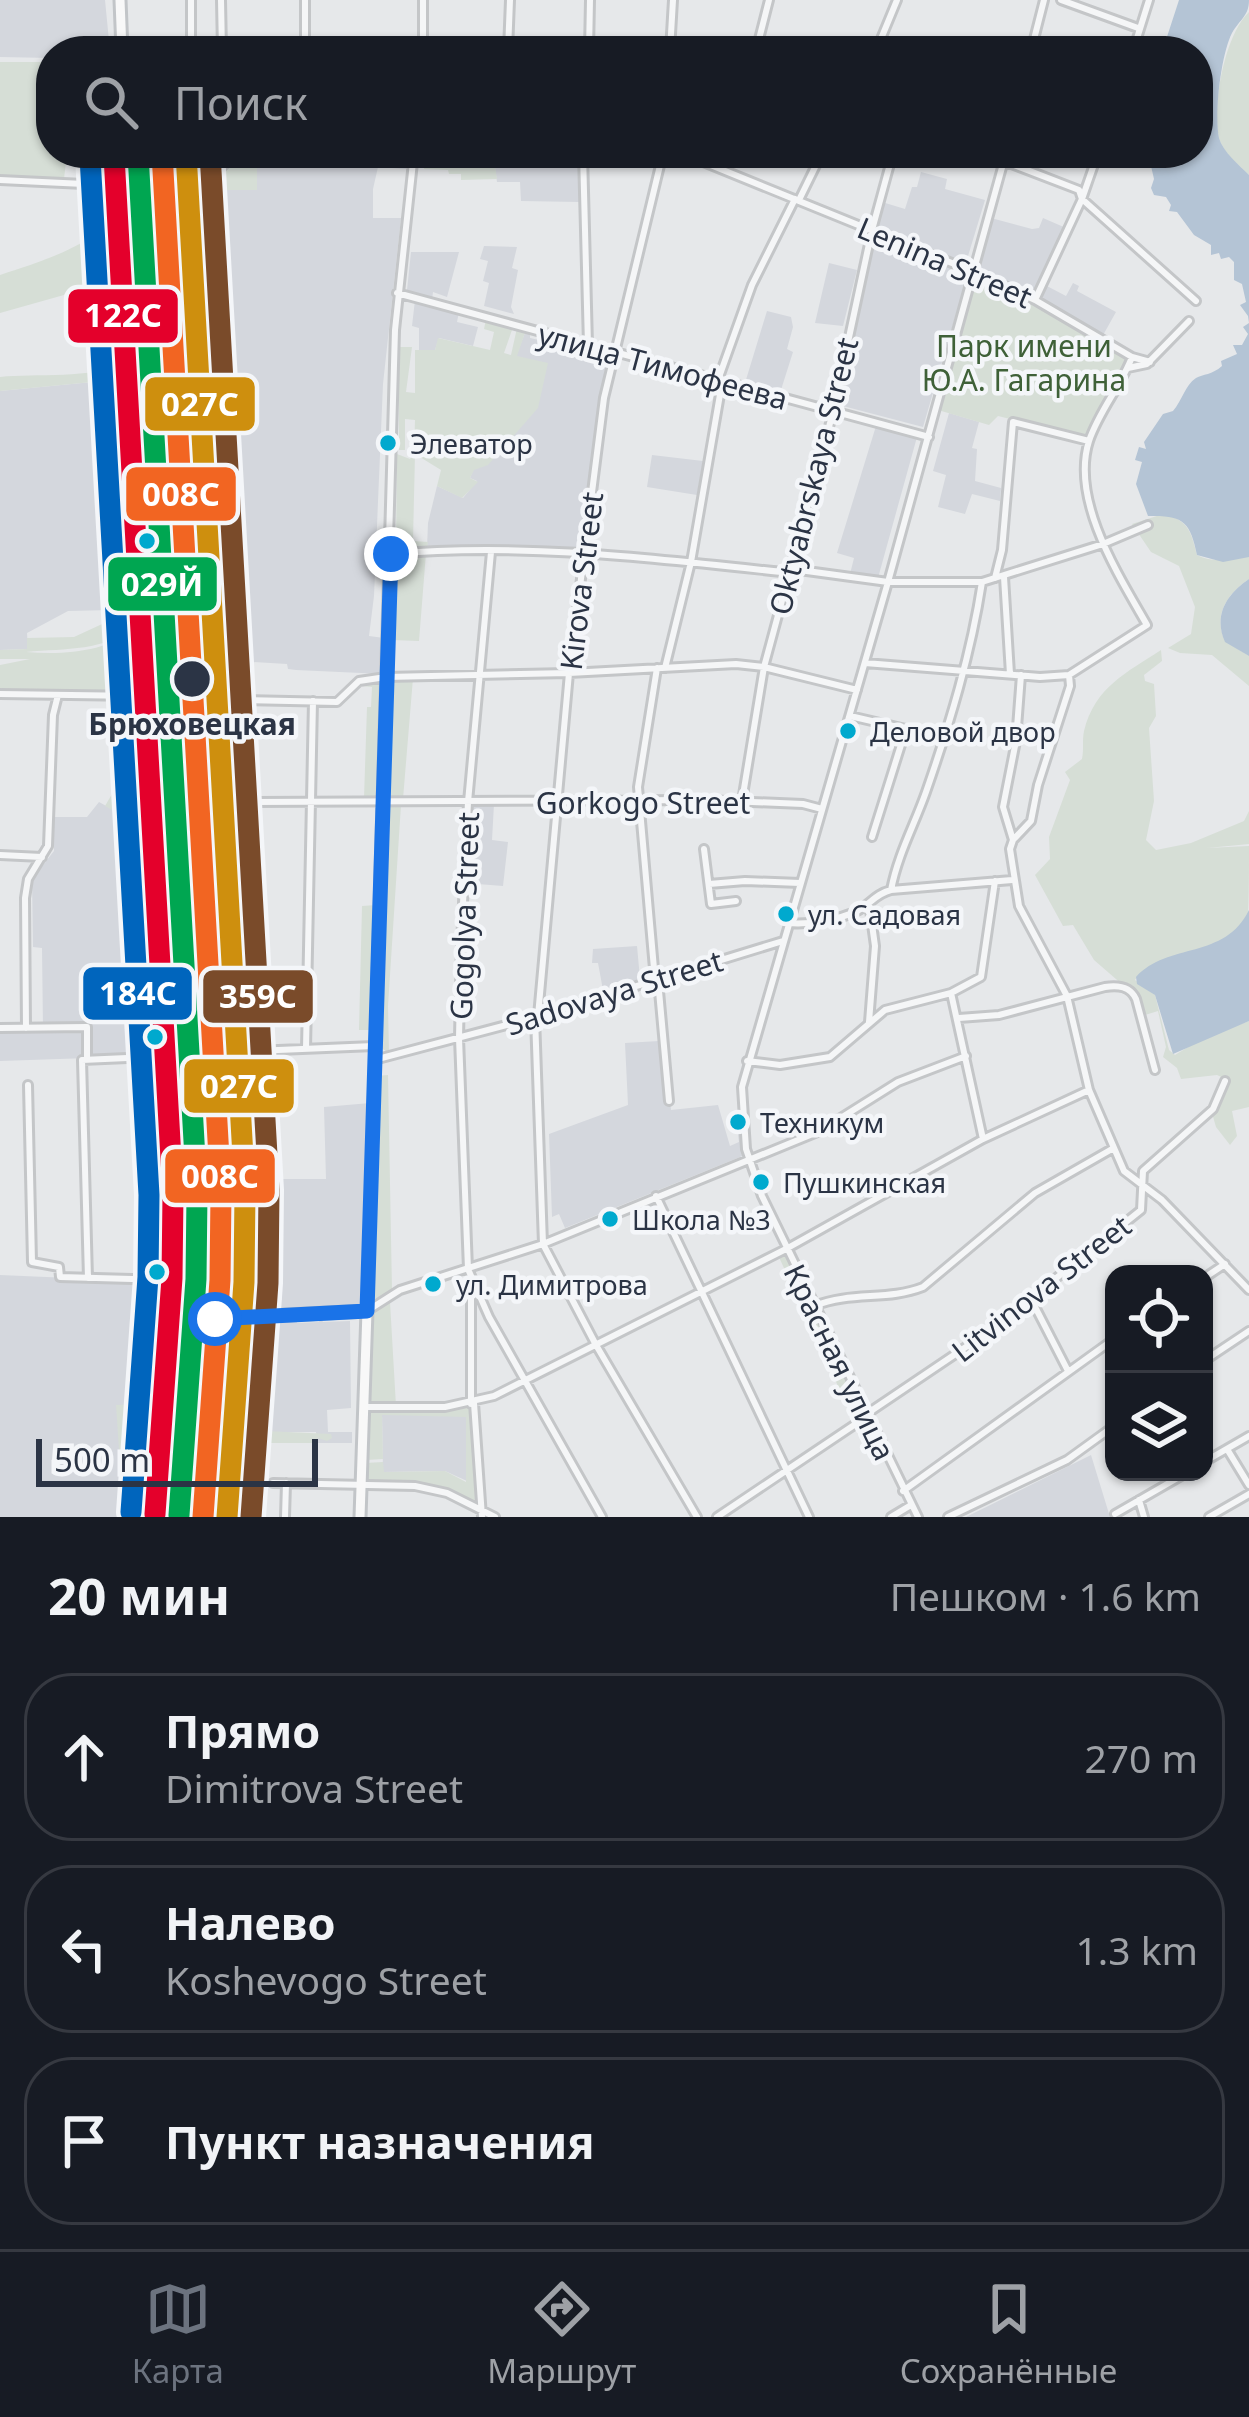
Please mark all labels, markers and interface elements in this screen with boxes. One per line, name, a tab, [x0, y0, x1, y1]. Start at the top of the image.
search box	[36, 36, 1213, 168]
icon: search	[78, 69, 144, 135]
text: Поиск	[174, 72, 308, 133]
street label: Lenina Street	[851, 207, 1039, 317]
line badge: 122С	[66, 287, 180, 345]
text: 122С	[84, 292, 162, 337]
street label: улица Тимофеева	[534, 313, 792, 419]
park label: Парк имени Ю.А. Гагарина	[922, 325, 1126, 400]
street label: Oktyabrskaya Street	[759, 333, 867, 619]
line badge: 027С	[143, 375, 257, 433]
text: 027С	[161, 381, 239, 426]
place label: Элеватор	[410, 425, 533, 462]
marker: Элеватор	[377, 432, 399, 454]
line badge: 008С	[124, 465, 238, 523]
text: 008С	[142, 471, 220, 516]
street label: Kirova Street	[550, 489, 612, 672]
route end	[364, 527, 418, 581]
unlabelled marker	[136, 530, 158, 552]
line badge: 029Й	[106, 555, 219, 613]
text: 029Й	[121, 561, 203, 606]
marker: Брюховецкая	[171, 658, 213, 700]
place label: Брюховецкая	[88, 703, 296, 744]
place label: Деловой двор	[870, 713, 1056, 750]
marker: Деловой двор	[837, 720, 859, 742]
street label: Gorkogo Street	[536, 782, 751, 823]
street label: Gogolya Street	[440, 811, 488, 1021]
place label: ул. Садовая	[808, 896, 961, 933]
marker: ул. Садовая	[775, 903, 797, 925]
street label: Sadovaya Street	[500, 939, 728, 1045]
line badge: 184С	[81, 965, 194, 1022]
line badge: 359С	[201, 968, 315, 1025]
text: 184С	[99, 970, 177, 1015]
text: 359С	[219, 973, 297, 1018]
unlabelled marker	[144, 1026, 166, 1048]
line badge: 027С	[182, 1057, 296, 1115]
text: 027С	[200, 1063, 278, 1108]
place label: Техникум	[760, 1104, 884, 1141]
marker: Техникум	[727, 1111, 749, 1133]
line badge: 008С	[163, 1147, 277, 1205]
text: 008С	[181, 1153, 259, 1198]
place label: Пушкинская	[783, 1164, 946, 1201]
marker: Пушкинская	[750, 1171, 772, 1193]
place label: Школа №3	[632, 1201, 771, 1238]
street label: Litvinova Street	[943, 1205, 1139, 1371]
marker: Школа №3	[599, 1208, 621, 1230]
street label: Красная улица	[775, 1257, 905, 1467]
unlabelled marker	[146, 1261, 168, 1283]
map controls	[1105, 1265, 1213, 1481]
button: locate	[1105, 1265, 1213, 1373]
place label: ул. Димитрова	[456, 1266, 648, 1303]
marker: ул. Димитрова	[422, 1273, 444, 1295]
route start	[188, 1292, 242, 1346]
button: layers	[1105, 1373, 1213, 1481]
scale bar	[36, 1433, 318, 1486]
text: 500 m	[54, 1437, 150, 1482]
text: 20 мин	[48, 1560, 230, 1630]
text: Пешком · 1.6 km	[890, 1569, 1201, 1622]
text: Прямо	[165, 1700, 320, 1761]
icon: ahead	[51, 1724, 117, 1790]
text: 270 m	[1084, 1731, 1198, 1784]
text: Dimitrova Street	[165, 1761, 463, 1814]
text: Налево	[165, 1892, 336, 1953]
icon: left	[51, 1916, 117, 1982]
text: 1.3 km	[1076, 1923, 1198, 1976]
text: Koshevogo Street	[165, 1953, 487, 2006]
icon: arrive	[51, 2108, 117, 2174]
text: Пункт назначения	[165, 2111, 595, 2172]
tab: Карта	[132, 2276, 224, 2393]
tab: Маршрут	[487, 2276, 636, 2393]
tab: Сохранённые	[900, 2276, 1117, 2393]

